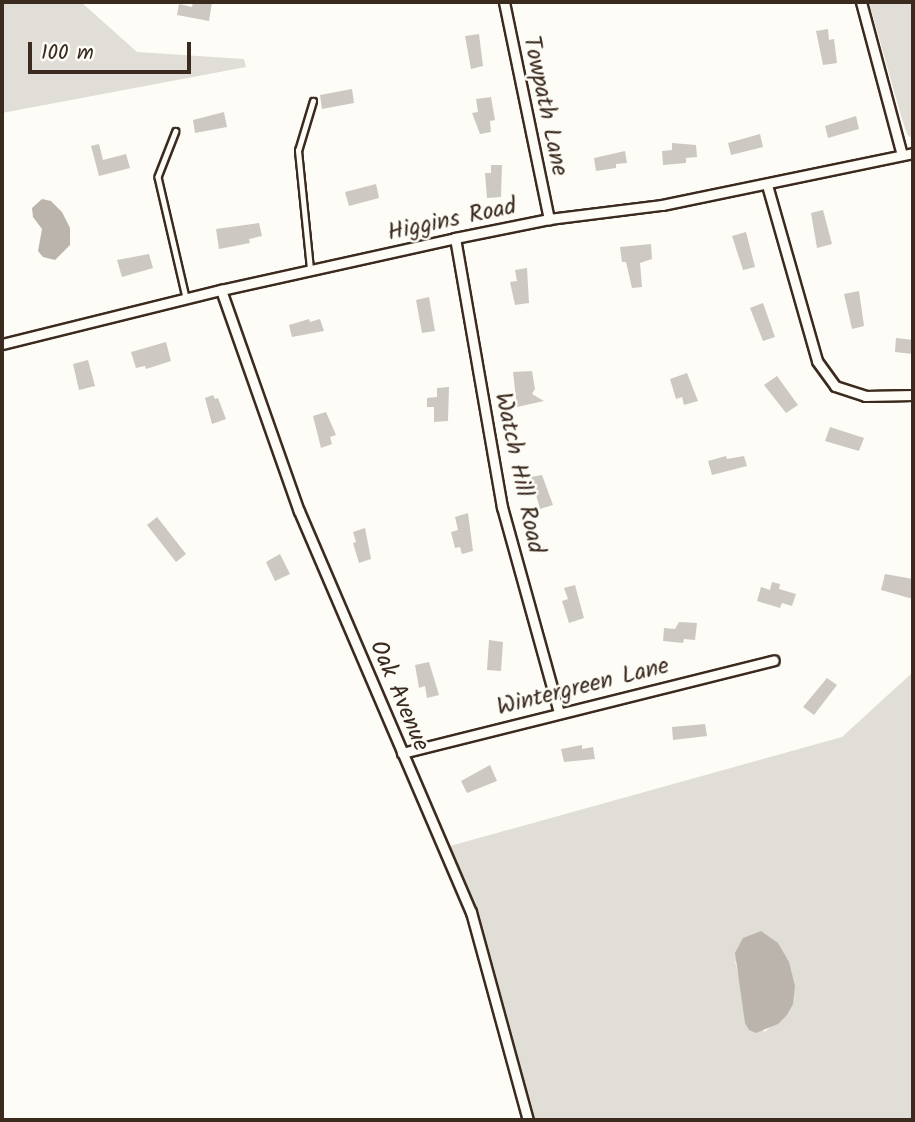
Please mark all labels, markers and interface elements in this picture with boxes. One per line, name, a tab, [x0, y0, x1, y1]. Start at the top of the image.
scale bar	[32, 28, 194, 72]
street label: Towpath Lane	[516, 33, 574, 179]
text: 100 m	[41, 37, 94, 70]
street label: Higgins Road	[385, 192, 519, 248]
street label: Watch Hill Road	[488, 390, 550, 556]
street label: Oak Avenue	[363, 636, 435, 756]
street label: Wintergreen Lane	[494, 652, 672, 722]

